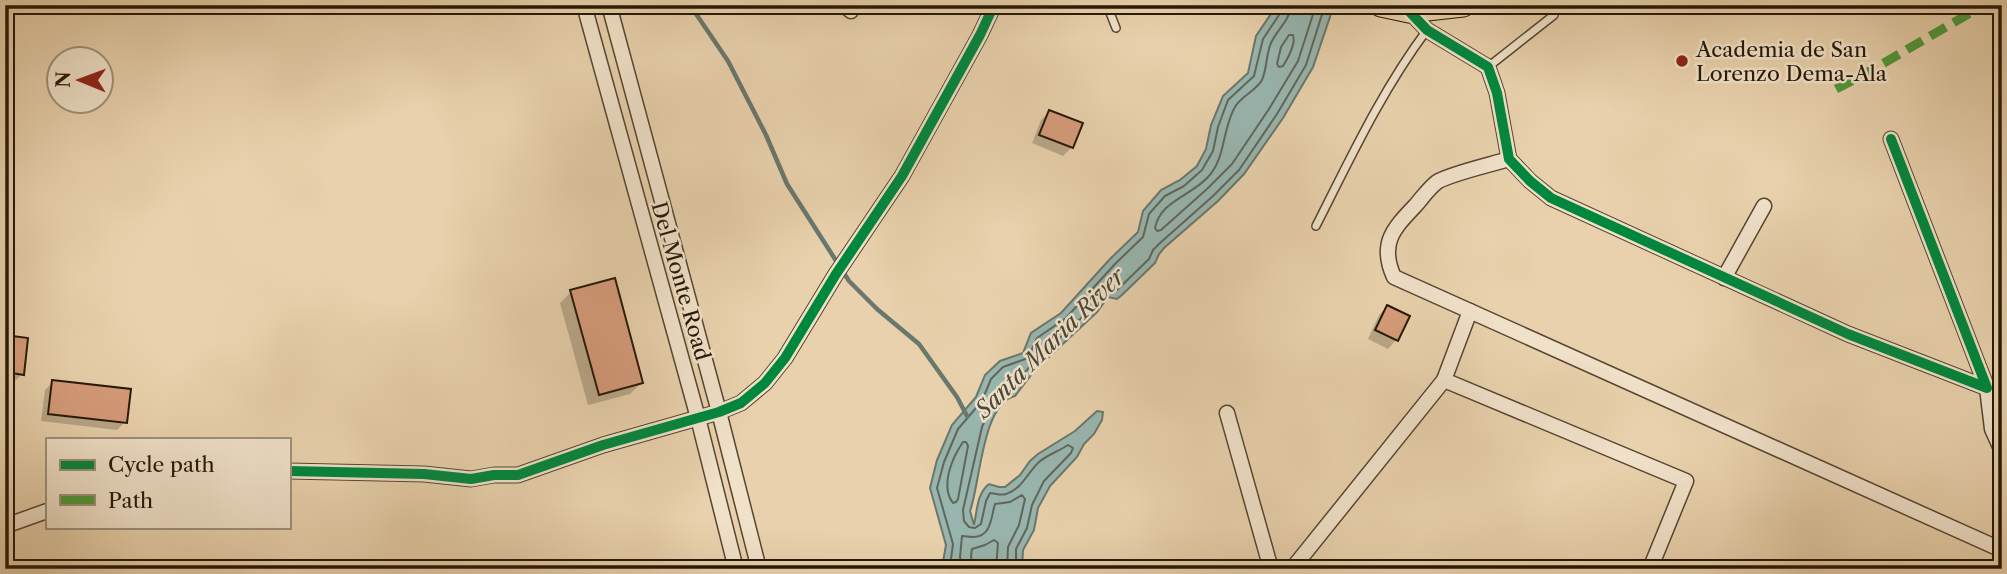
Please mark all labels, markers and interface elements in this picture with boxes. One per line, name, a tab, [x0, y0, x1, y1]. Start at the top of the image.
place label: Academia de San Lorenzo Dema-Ala	[1695, 37, 1888, 86]
north arrow	[46, 46, 116, 116]
marker: Academia de San Lorenzo Dema-Ala	[1674, 53, 1690, 69]
text: N	[52, 71, 75, 88]
street label: Del Monte Road	[646, 199, 716, 363]
water label: Santa Maria River	[968, 261, 1132, 425]
legend	[46, 438, 290, 528]
text: Cycle path	[108, 452, 215, 477]
text: Path	[108, 488, 153, 513]

